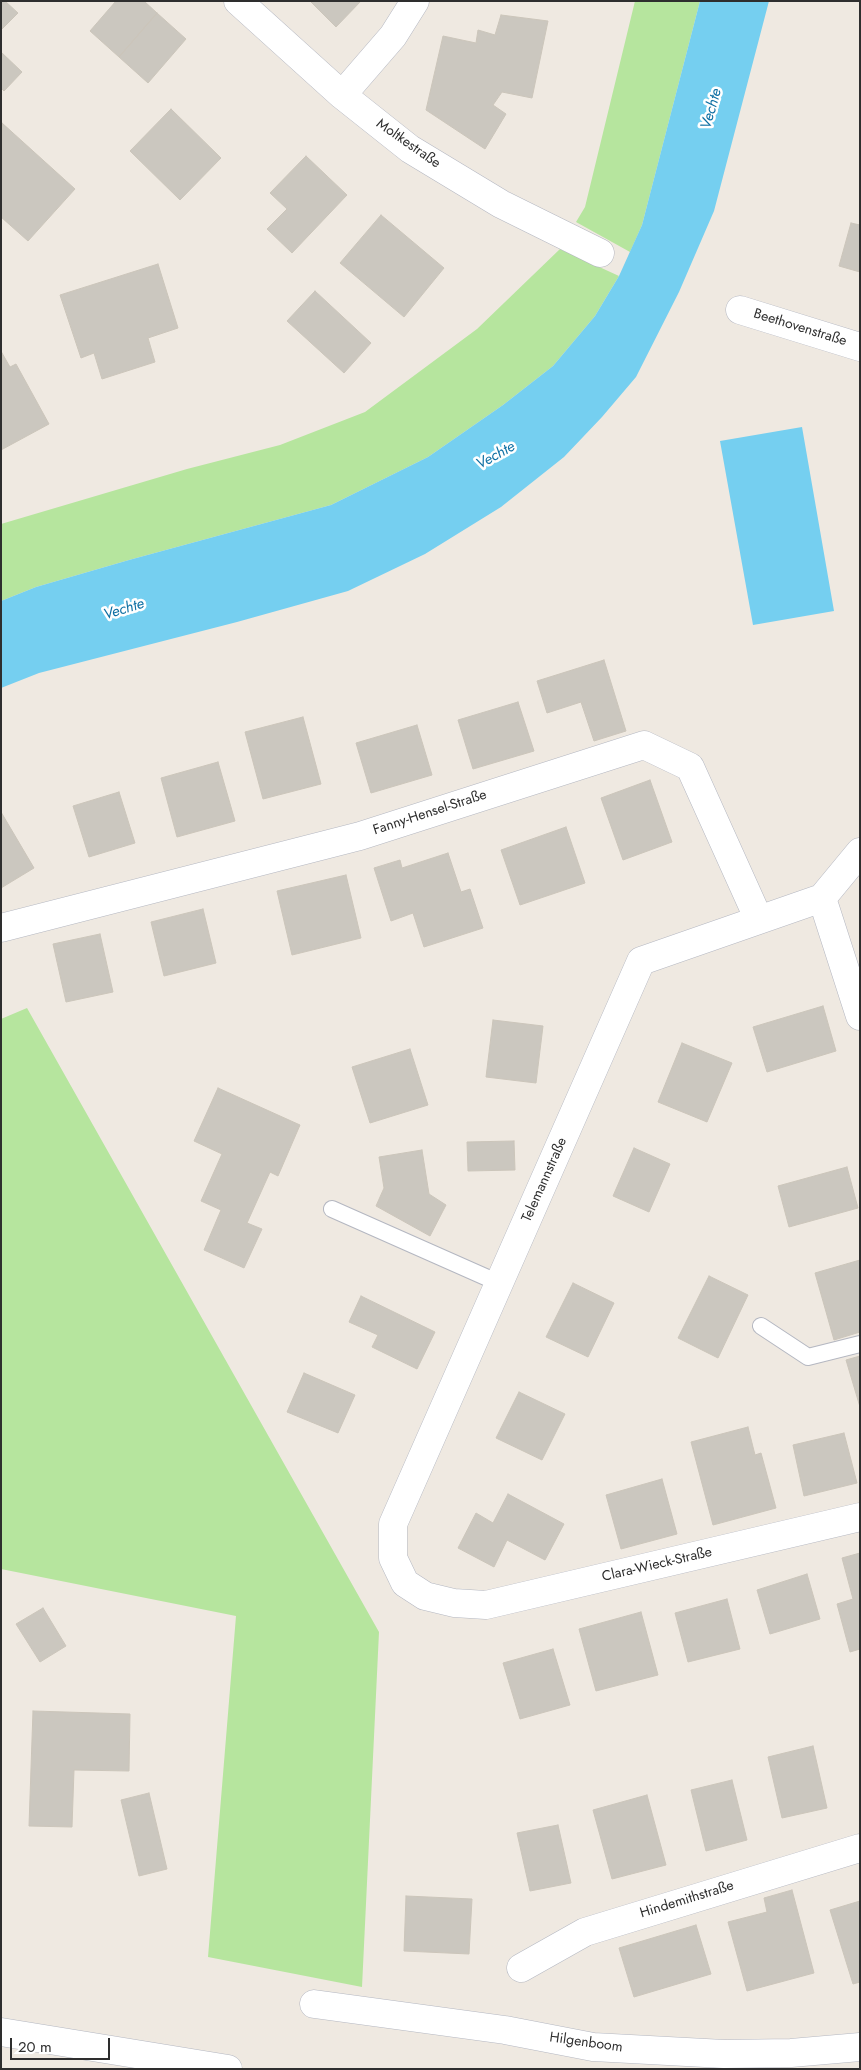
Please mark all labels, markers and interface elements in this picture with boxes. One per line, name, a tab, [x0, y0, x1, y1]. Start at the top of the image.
water label: Vechte	[698, 87, 726, 131]
street label: Moltkestraße	[373, 116, 443, 172]
street label: Beethovenstraße	[751, 306, 849, 350]
water label: Vechte	[473, 438, 519, 474]
water label: Vechte	[102, 595, 146, 625]
street label: Fanny-Hensel-Straße	[371, 787, 489, 839]
street label: Telemannstraße	[519, 1135, 571, 1225]
street label: Clara-Wieck-Straße	[600, 1544, 714, 1586]
street label: Hindemithstraße	[638, 1878, 736, 1922]
scale bar	[12, 2028, 112, 2060]
street label: Hilgenboom	[548, 2030, 624, 2056]
text: 20 m	[18, 2036, 52, 2058]

